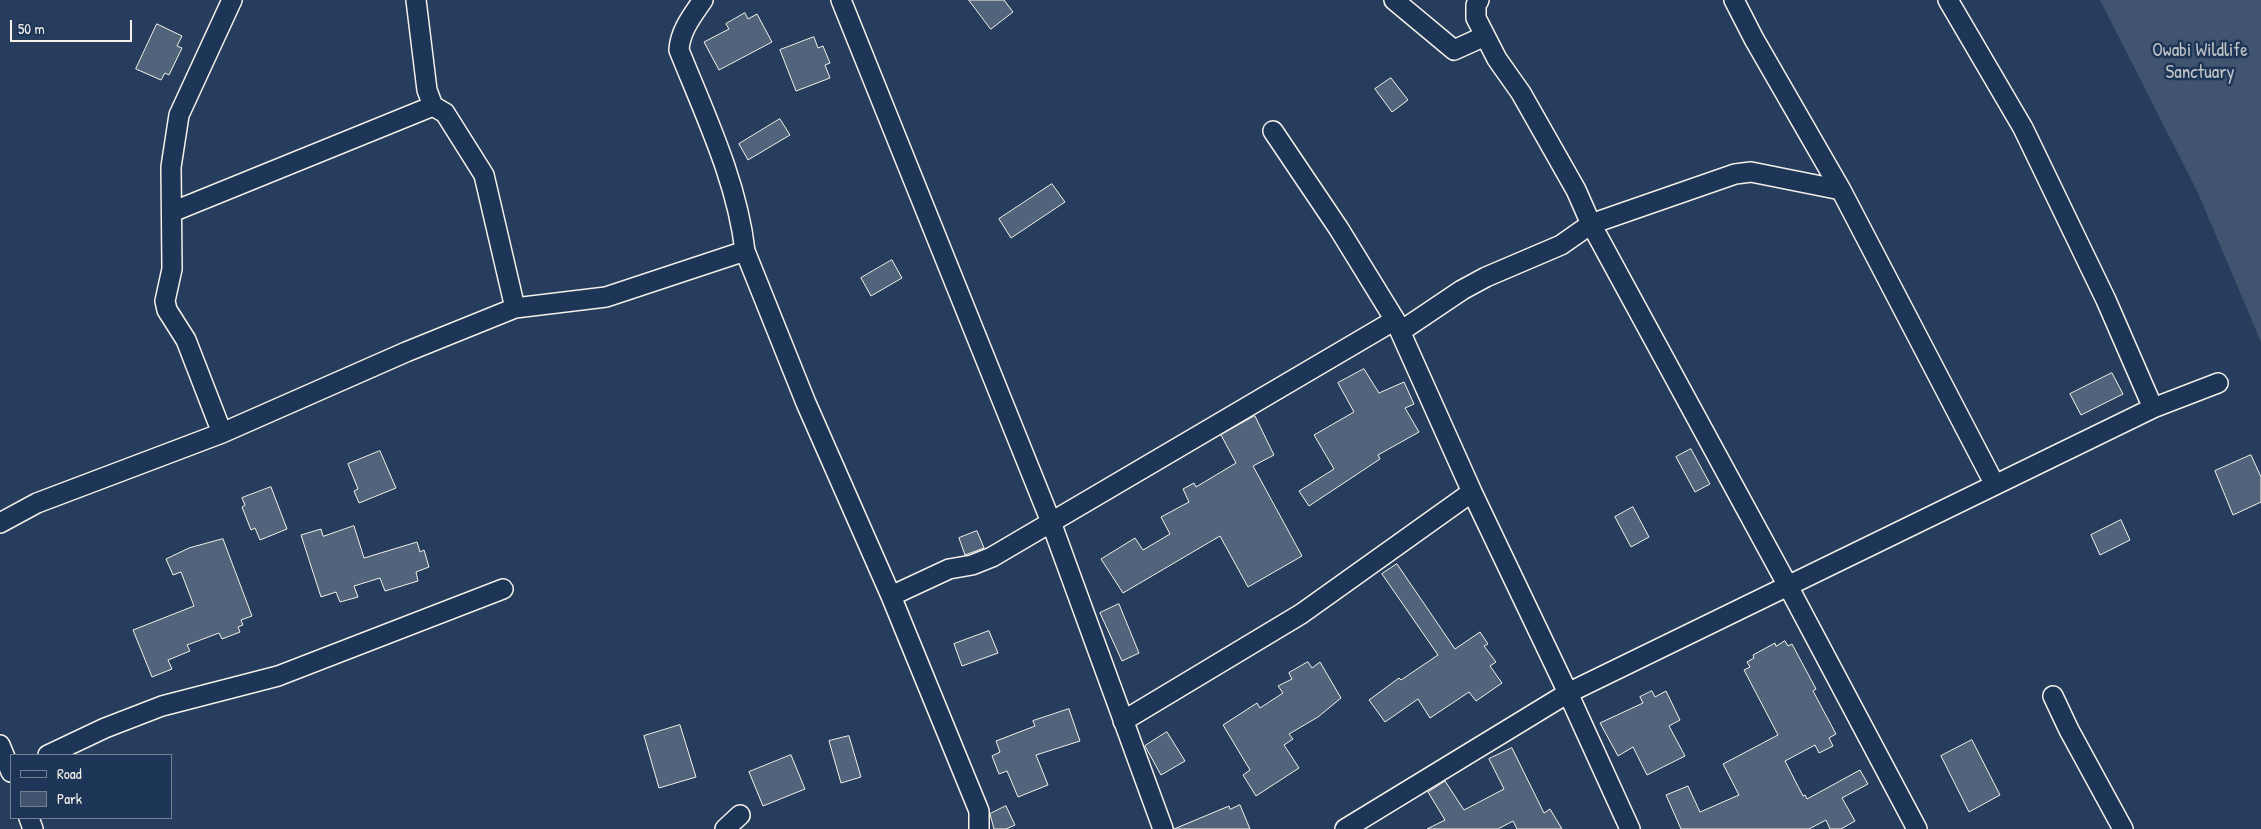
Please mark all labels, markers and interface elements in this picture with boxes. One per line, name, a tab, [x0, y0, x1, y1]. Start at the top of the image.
scale bar	[12, 10, 135, 42]
text: 50 m	[18, 18, 45, 39]
park label: Owabi Wildlife Sanctuary	[2152, 40, 2248, 84]
legend	[10, 754, 172, 819]
text: Road	[57, 763, 82, 784]
text: Park	[57, 788, 82, 809]

